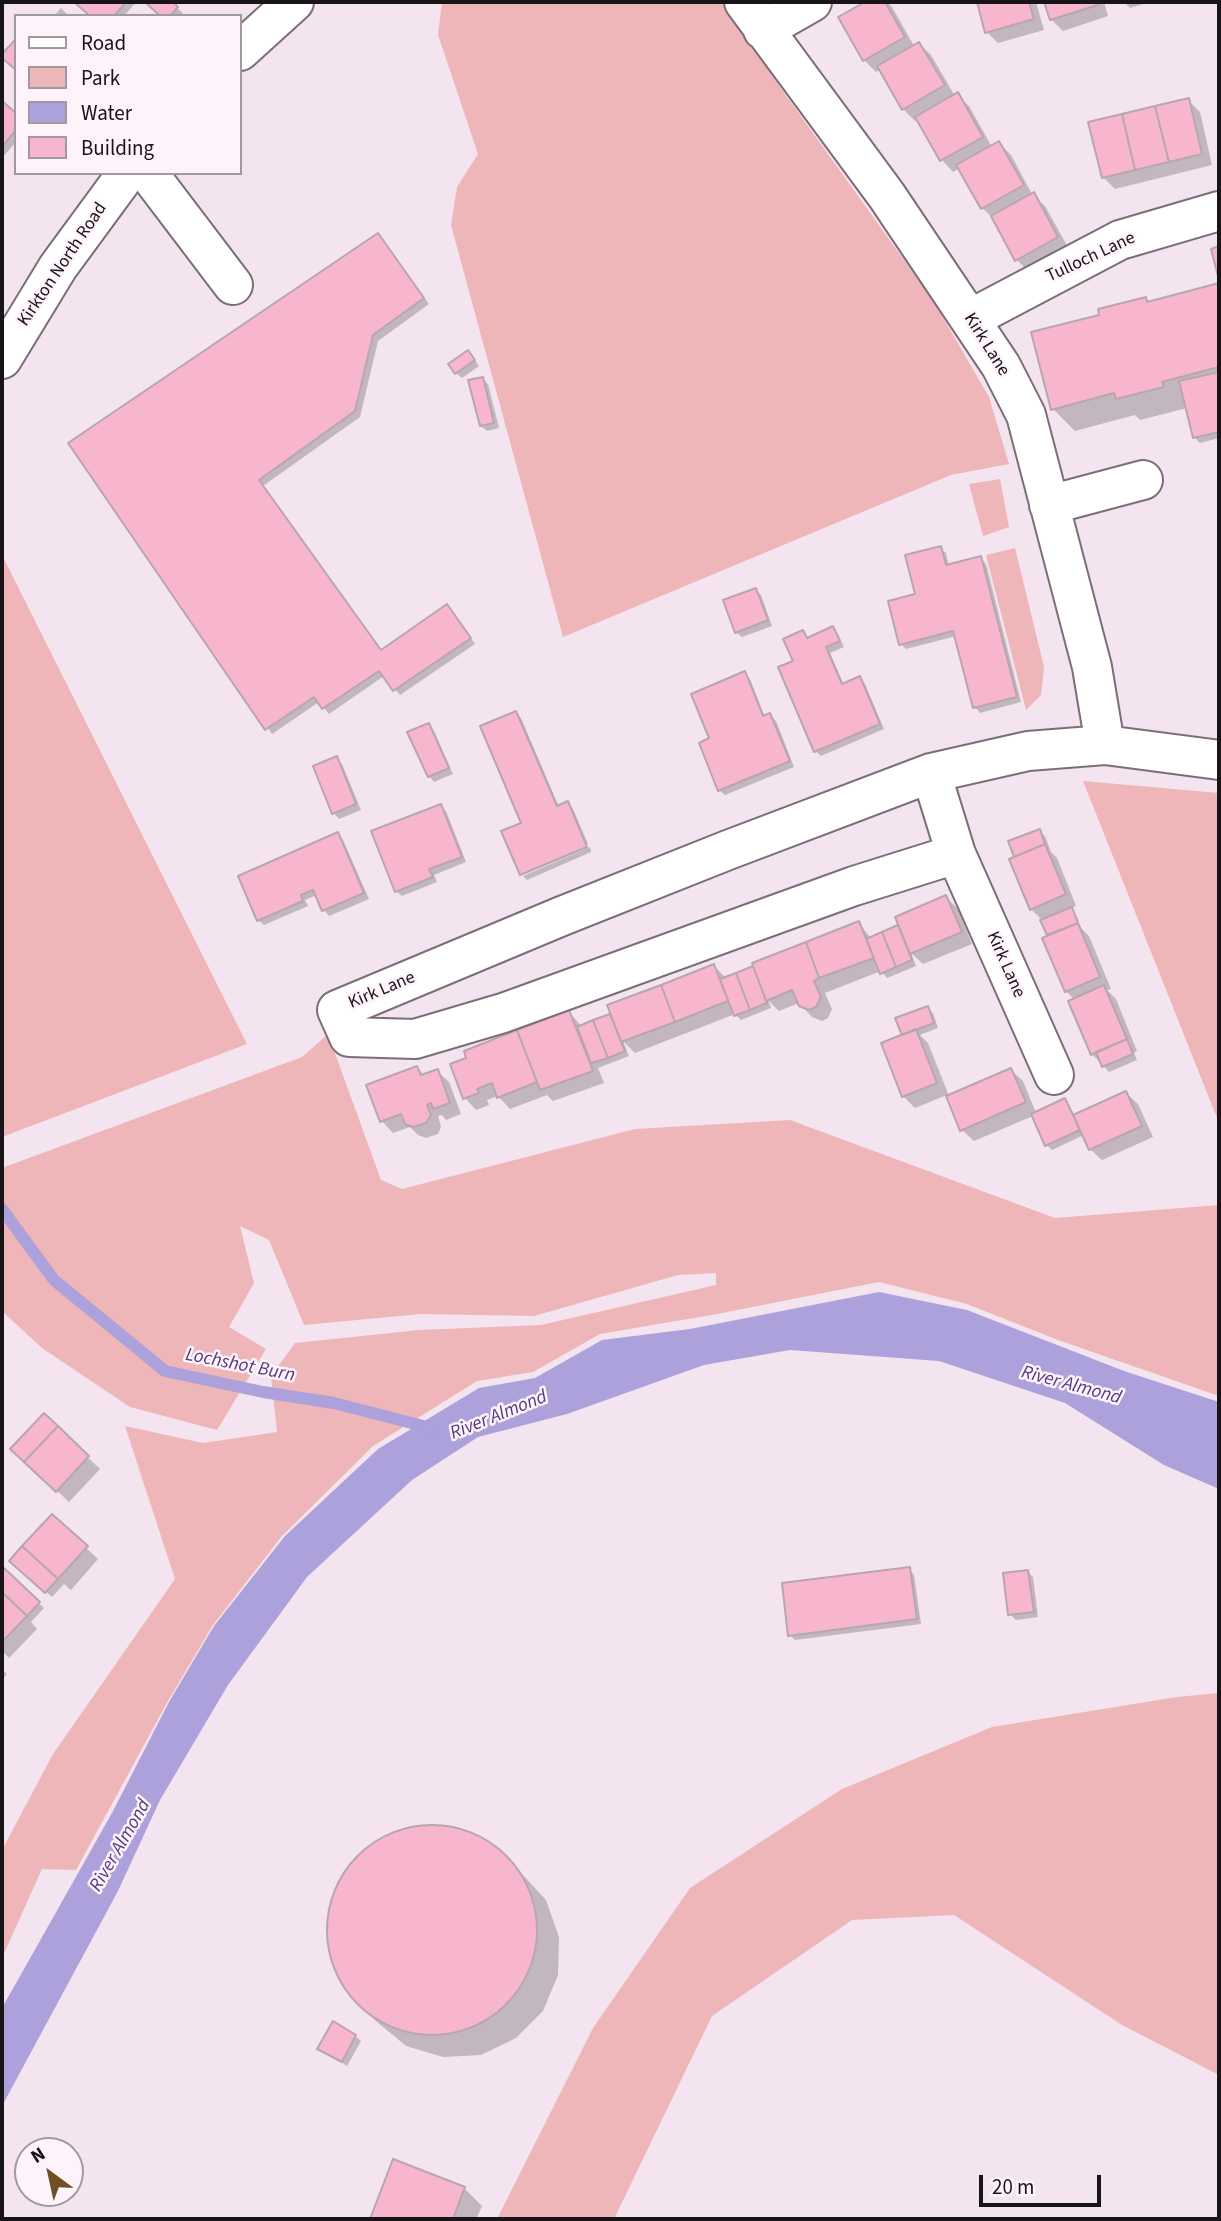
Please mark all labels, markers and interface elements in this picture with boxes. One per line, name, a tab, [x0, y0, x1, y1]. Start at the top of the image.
legend	[14, 14, 242, 175]
text: Road	[81, 28, 126, 58]
text: Park	[81, 63, 120, 93]
text: Water	[81, 98, 132, 128]
text: Building	[81, 133, 154, 163]
street label: Kirkton North Road	[14, 199, 112, 331]
street label: Tulloch Lane	[1043, 228, 1139, 288]
street label: Kirk Lane	[958, 310, 1014, 380]
street label: Kirk Lane	[981, 929, 1029, 1001]
street label: Kirk Lane	[345, 967, 419, 1015]
water label: Lochshot Burn	[183, 1344, 297, 1388]
water label: River Almond	[1019, 1362, 1123, 1410]
water label: River Almond	[447, 1386, 551, 1446]
water label: River Almond	[86, 1796, 156, 1896]
north arrow	[14, 2137, 84, 2207]
text: N	[26, 2141, 51, 2170]
scale bar	[983, 2162, 1106, 2206]
text: 20 m	[992, 2172, 1034, 2202]

